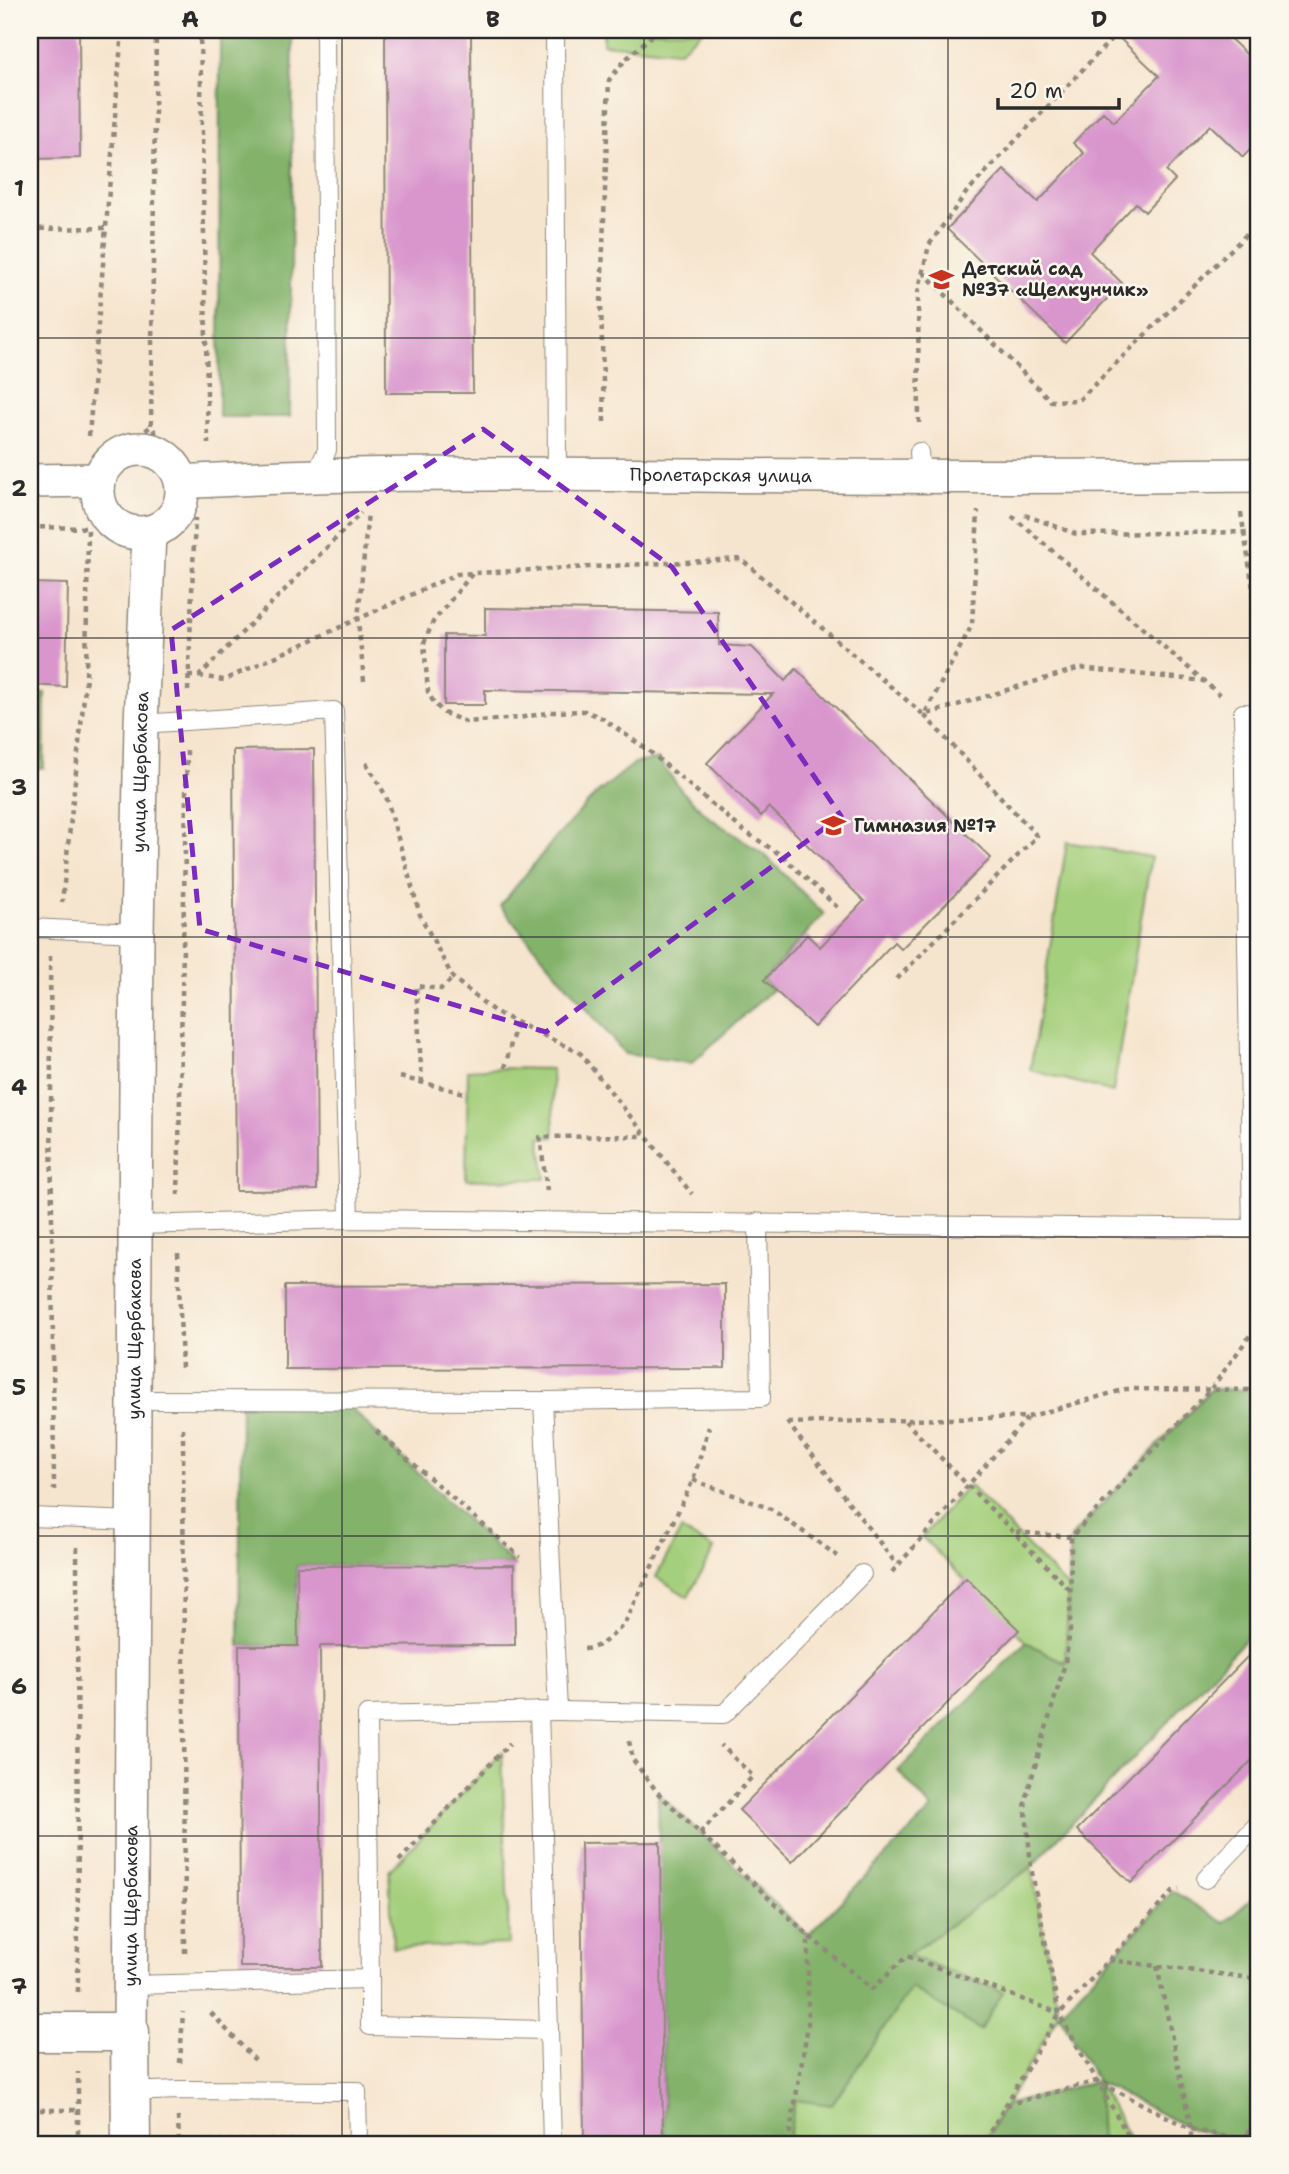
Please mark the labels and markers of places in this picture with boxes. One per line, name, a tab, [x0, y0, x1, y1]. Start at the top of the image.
place label: Детский сад №37 «Щелкунчик»	[962, 257, 1149, 302]
school or university icon: Детский сад №37 «Щелкунчик»	[928, 265, 956, 293]
school or university icon: Гимназия №17	[820, 812, 848, 840]
place label: Гимназия №17	[854, 814, 997, 838]

